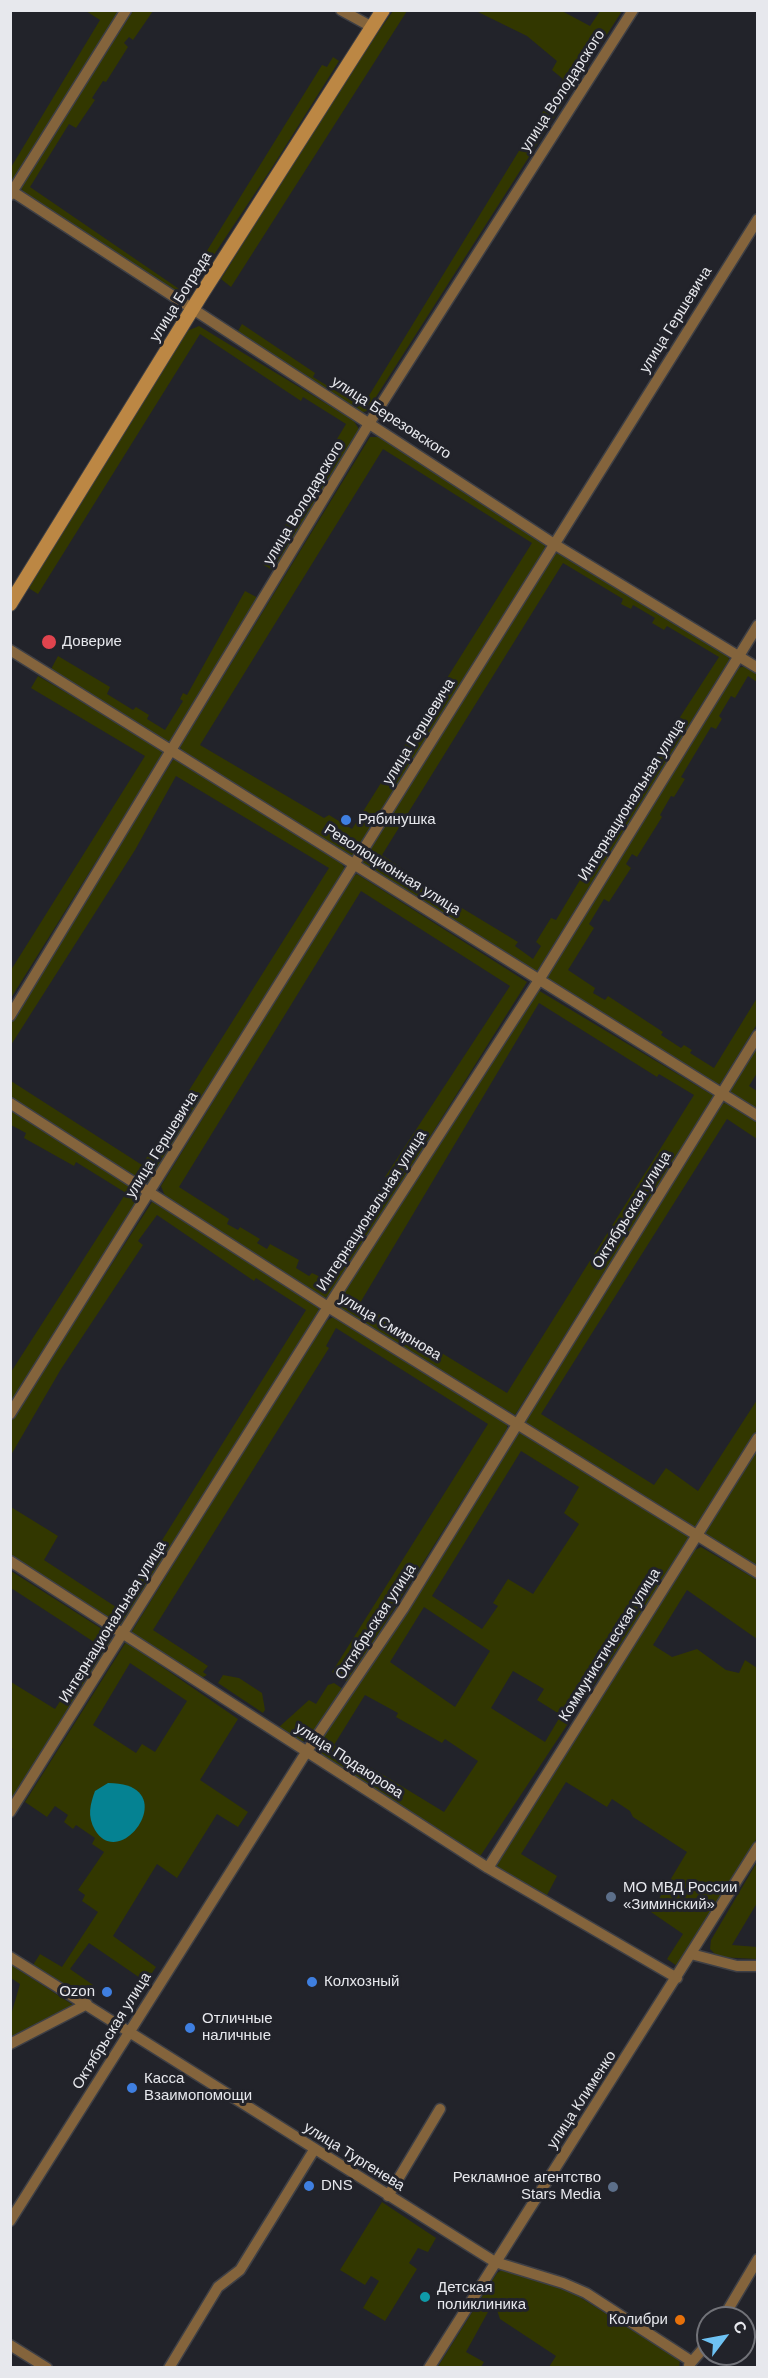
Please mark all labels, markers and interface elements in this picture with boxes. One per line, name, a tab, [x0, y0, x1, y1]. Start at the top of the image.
street label: улица Володарского	[517, 27, 609, 155]
street label: улица Бограда	[146, 249, 216, 345]
street label: улица Гершевича	[636, 263, 716, 377]
street label: улица Березовского	[328, 373, 454, 463]
street label: улица Володарского	[260, 438, 348, 568]
marker: Доверие	[40, 633, 58, 651]
place label: Доверие	[62, 633, 122, 651]
street label: улица Гершевича	[379, 675, 459, 789]
street label: Интернациональная улица	[575, 716, 689, 884]
place label: Рябинушка	[358, 811, 436, 829]
marker: Рябинушка	[339, 813, 353, 827]
street label: Революционная улица	[321, 821, 463, 919]
street label: улица Гершевича	[122, 1088, 202, 1202]
street label: Интернациональная улица	[313, 1127, 431, 1295]
street label: Октябрьская улица	[589, 1148, 675, 1272]
street label: улица Смирнова	[336, 1289, 444, 1365]
street label: Интернациональная улица	[56, 1538, 170, 1706]
street label: Октябрьская улица	[332, 1561, 420, 1683]
street label: Коммунистическая улица	[555, 1565, 665, 1725]
street label: улица Подаюрова	[292, 1719, 406, 1803]
place label: МО МВД России «Зиминский»	[623, 1879, 737, 1914]
marker: МО МВД России «Зиминский»	[604, 1890, 618, 1904]
street label: Октябрьская улица	[69, 1969, 155, 2093]
place label: Колхозный	[324, 1973, 399, 1991]
marker: Колхозный	[305, 1975, 319, 1989]
place label: Ozon	[59, 1983, 95, 2001]
marker: Ozon	[100, 1985, 114, 1999]
place label: Отличные наличные	[202, 2010, 273, 2045]
marker: Отличные наличные	[183, 2021, 197, 2035]
street label: улица Клименко	[544, 2048, 620, 2152]
place label: Касса Взаимопомощи	[144, 2070, 252, 2105]
marker: Касса Взаимопомощи	[125, 2081, 139, 2095]
street label: улица Тургенева	[300, 2119, 408, 2195]
place label: Рекламное агентство Stars Media	[453, 2169, 601, 2204]
place label: DNS	[321, 2177, 353, 2195]
marker: DNS	[302, 2179, 316, 2193]
marker: Рекламное агентство Stars Media	[606, 2180, 620, 2194]
place label: Детская поликлиника	[437, 2279, 526, 2314]
marker: Детская поликлиника	[418, 2290, 432, 2304]
north arrow	[696, 2306, 756, 2366]
place label: Колибри	[609, 2311, 668, 2329]
marker: Колибри	[673, 2313, 687, 2327]
text: С	[730, 2318, 750, 2337]

